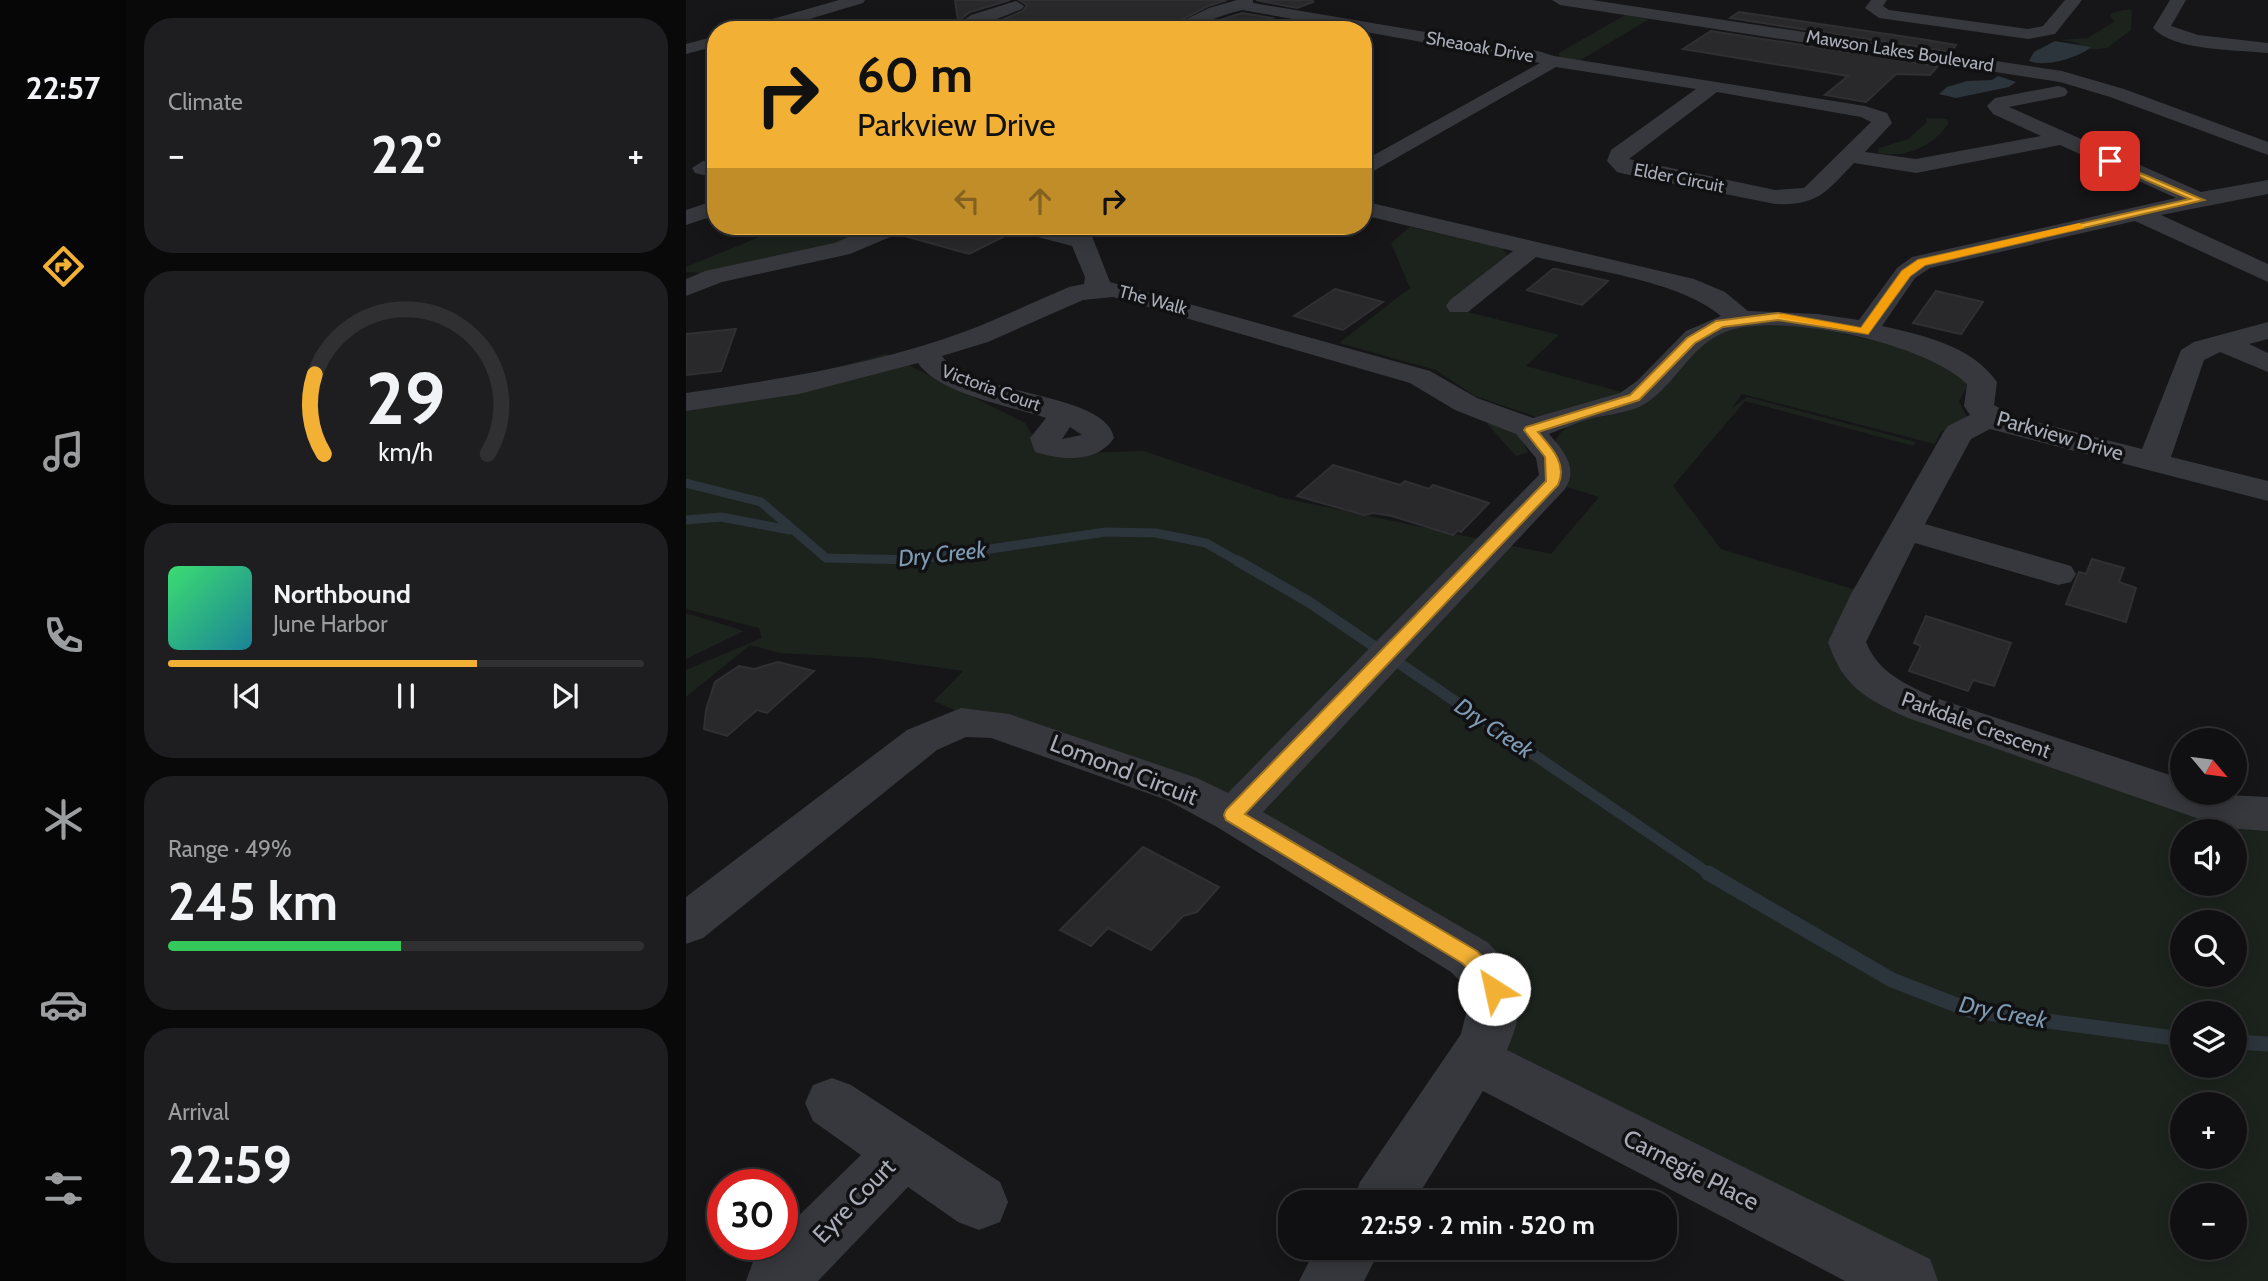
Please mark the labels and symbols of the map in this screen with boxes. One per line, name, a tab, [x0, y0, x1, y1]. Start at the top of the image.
street label: Mawson Lakes Boulevard	[1805, 25, 1995, 77]
street label: Sheaoak Drive	[1424, 27, 1536, 67]
pin	[2080, 131, 2140, 191]
street label: Elder Circuit	[1632, 158, 1726, 198]
street label: The Walk	[1116, 280, 1190, 320]
street label: Victoria Court	[938, 360, 1044, 416]
street label: Parkview Drive	[1994, 406, 2127, 466]
water label: Dry Creek	[897, 535, 989, 573]
street label: Parkdale Crescent	[1898, 686, 2054, 763]
water label: Dry Creek	[1450, 692, 1539, 765]
street label: Lomond Circuit	[1046, 728, 1202, 811]
north arrow	[2170, 728, 2247, 805]
position arrow	[1457, 952, 1531, 1026]
water label: Dry Creek	[1957, 990, 2050, 1034]
street label: Carnegie Place	[1618, 1123, 1764, 1216]
street label: Eyre Court	[806, 1152, 901, 1249]
speed limit sign: 30	[707, 1169, 798, 1260]

